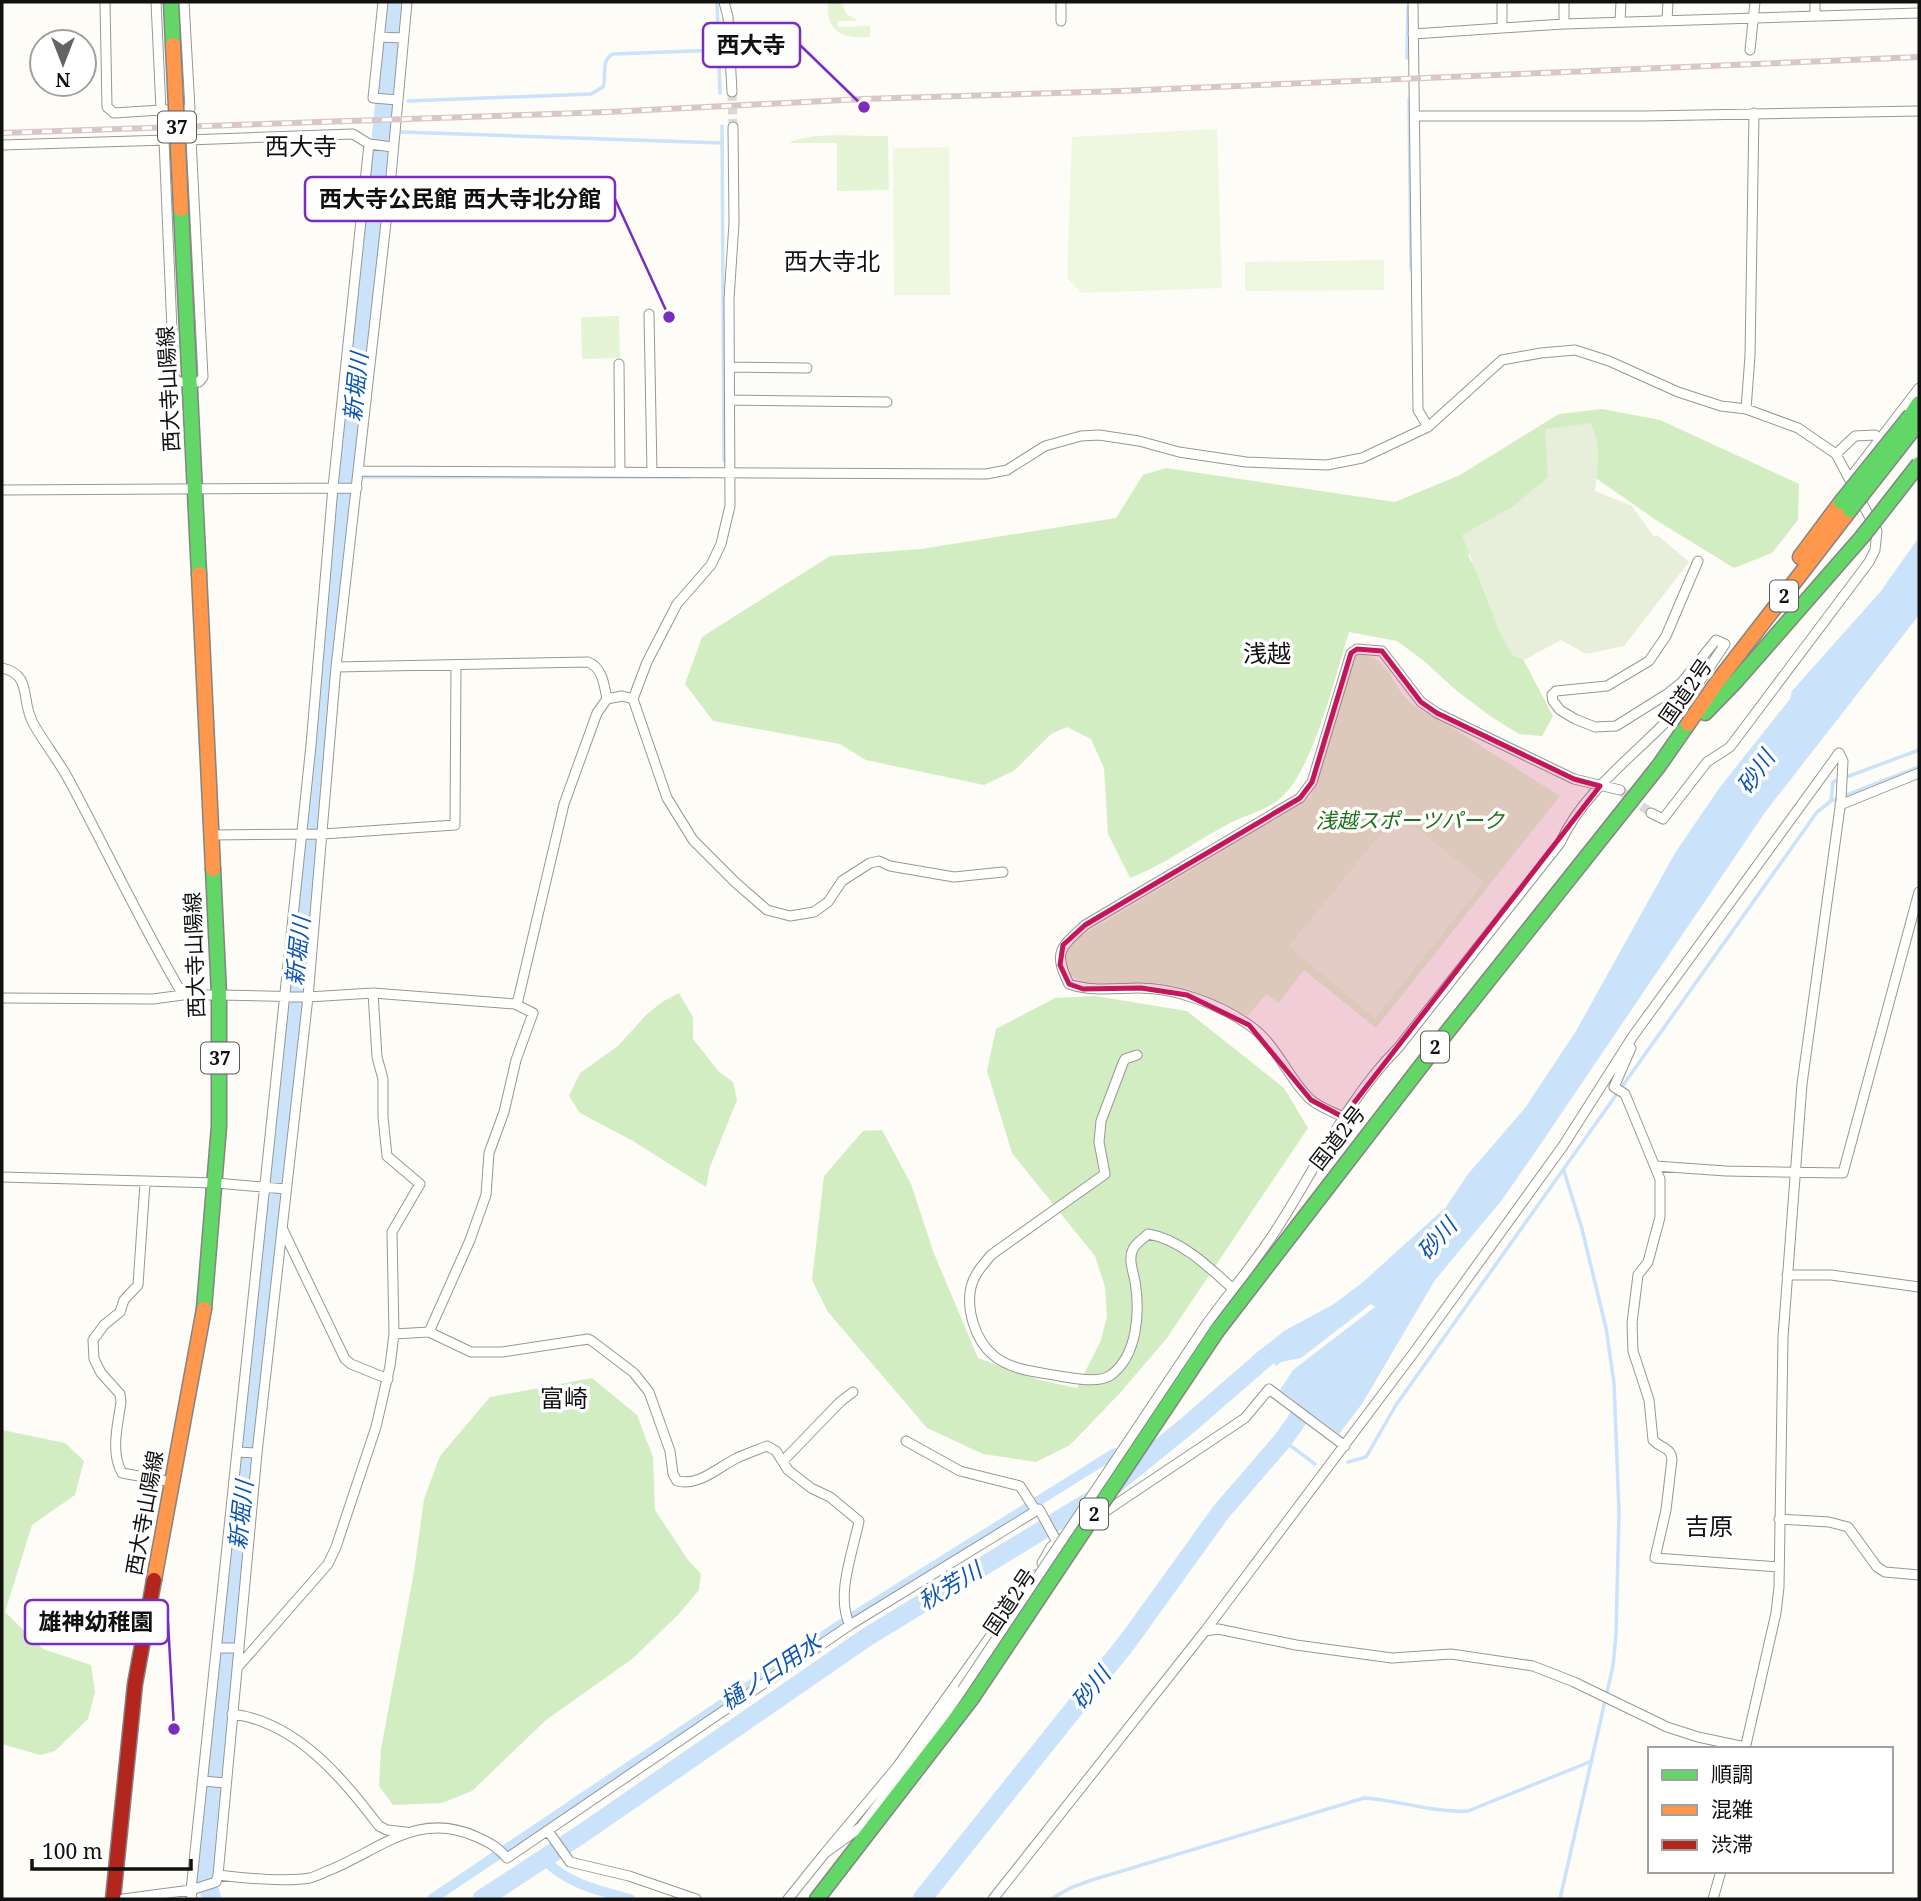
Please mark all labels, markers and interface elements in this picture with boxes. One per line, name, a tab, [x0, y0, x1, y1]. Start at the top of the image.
callout: 西大寺	[703, 23, 800, 67]
north arrow	[28, 28, 98, 98]
text: 西大寺	[717, 28, 786, 60]
text: N	[55, 67, 70, 93]
road number: 37	[158, 111, 196, 142]
district label: 西大寺	[265, 129, 337, 162]
callout: 西大寺公民館 西大寺北分館	[305, 177, 615, 221]
text: 西大寺公民館 西大寺北分館	[319, 182, 601, 214]
district label: 西大寺北	[784, 244, 880, 277]
street label: 西大寺山陽線	[151, 325, 185, 453]
water label: 新堀川	[335, 348, 375, 423]
road number: 2	[1770, 580, 1798, 611]
district label: 浅越	[1243, 636, 1291, 669]
street label: 国道2号	[1652, 653, 1718, 730]
water label: 砂川	[1729, 741, 1783, 799]
park label: 浅越スポーツパーク	[1316, 806, 1505, 834]
street label: 西大寺山陽線	[178, 892, 210, 1018]
water label: 新堀川	[277, 912, 317, 987]
road number: 2	[1421, 1032, 1449, 1063]
road number: 37	[201, 1042, 239, 1074]
street label: 国道2号	[1303, 1099, 1371, 1175]
water label: 砂川	[1409, 1208, 1465, 1266]
district label: 富崎	[540, 1381, 588, 1414]
street label: 西大寺山陽線	[119, 1448, 169, 1577]
water label: 新堀川	[220, 1476, 260, 1551]
road number: 2	[1080, 1498, 1108, 1530]
district label: 吉原	[1685, 1509, 1733, 1542]
water label: 秋芳川	[912, 1552, 990, 1617]
street label: 国道2号	[977, 1563, 1042, 1640]
callout: 雄神幼稚園	[25, 1600, 168, 1644]
text: 雄神幼稚園	[39, 1605, 154, 1637]
water label: 樋ノ口用水	[714, 1624, 830, 1717]
water label: 砂川	[1063, 1657, 1119, 1715]
legend	[1648, 1747, 1893, 1873]
text: 順調	[1711, 1760, 1753, 1788]
text: 混雑	[1711, 1795, 1753, 1823]
scale bar	[32, 1828, 191, 1872]
text: 渋滞	[1711, 1830, 1753, 1858]
text: 100 m	[42, 1837, 103, 1865]

